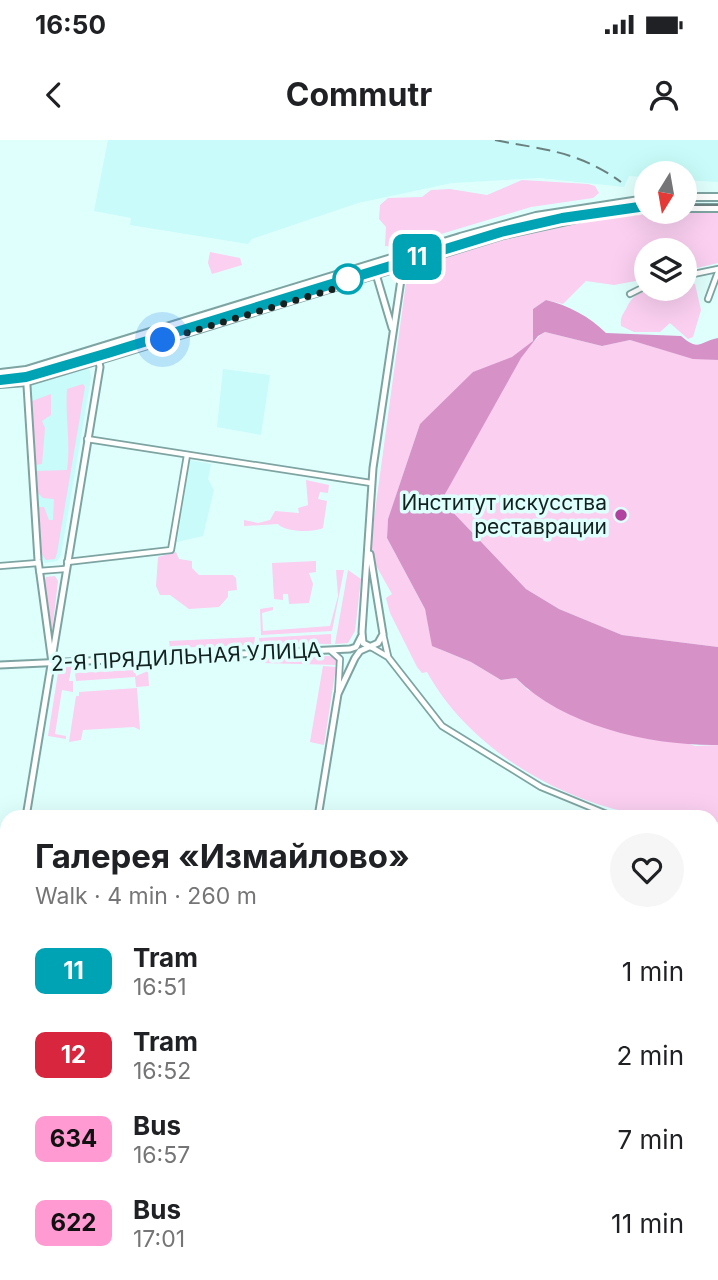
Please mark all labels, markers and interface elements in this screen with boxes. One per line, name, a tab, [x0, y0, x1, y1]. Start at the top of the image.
text: 16:50	[35, 9, 106, 40]
text: Commutr	[286, 75, 432, 114]
icon: back	[35, 76, 73, 114]
icon: person	[645, 76, 683, 114]
north arrow	[634, 161, 696, 224]
map controls	[634, 161, 697, 301]
line badge: 11	[386, 234, 448, 280]
button: layers	[634, 238, 697, 301]
text: 11	[407, 242, 427, 271]
unlabelled marker	[333, 264, 363, 294]
your location	[145, 322, 180, 357]
place label: Институт искусства реставрации	[401, 490, 607, 539]
marker: Институт искусства реставрации	[613, 507, 629, 523]
street label: 2-Я ПРЯДИЛЬНАЯ УЛИЦА	[50, 637, 322, 676]
button: heart	[610, 833, 684, 907]
text: Галерея «Измайлово»	[35, 836, 410, 876]
text: Walk · 4 min · 260 m	[35, 882, 257, 910]
text: Tram	[133, 942, 198, 973]
text: 11	[63, 956, 84, 985]
text: 1 min	[622, 956, 684, 987]
text: 16:51	[133, 973, 187, 1001]
text: Tram	[133, 1026, 198, 1057]
text: 12	[61, 1040, 86, 1069]
text: 2 min	[616, 1040, 684, 1071]
text: 16:52	[133, 1057, 191, 1085]
text: Bus	[133, 1110, 181, 1141]
text: 634	[50, 1124, 97, 1153]
text: 7 min	[618, 1124, 684, 1155]
text: 16:57	[133, 1141, 190, 1169]
text: Bus	[133, 1194, 181, 1225]
text: 622	[51, 1208, 96, 1237]
text: 11 min	[611, 1208, 684, 1239]
text: 17:01	[133, 1225, 185, 1253]

